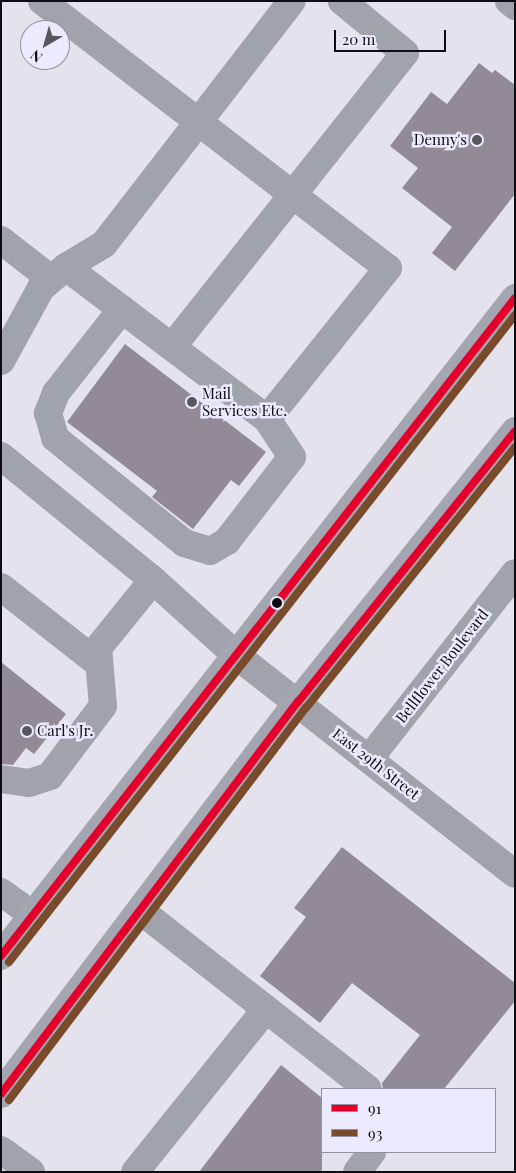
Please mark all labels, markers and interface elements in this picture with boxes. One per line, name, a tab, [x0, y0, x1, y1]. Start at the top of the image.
north arrow	[20, 20, 70, 70]
scale bar	[336, 20, 448, 52]
text: 20 m	[342, 29, 375, 49]
text: N	[26, 46, 46, 67]
place label: Denny's	[414, 131, 467, 149]
marker: Denny's	[471, 134, 483, 146]
place label: Mail Services Etc.	[202, 384, 287, 419]
marker: Mail Services Etc.	[186, 396, 198, 408]
unlabelled marker	[272, 598, 282, 608]
street label: Bellflower Boulevard	[392, 605, 492, 727]
place label: Carl's Jr.	[37, 722, 93, 740]
street label: East 29th Street	[329, 724, 423, 804]
marker: Carl's Jr.	[21, 725, 33, 737]
legend	[321, 1088, 496, 1153]
text: 91	[368, 1098, 381, 1118]
text: 93	[368, 1123, 382, 1143]

